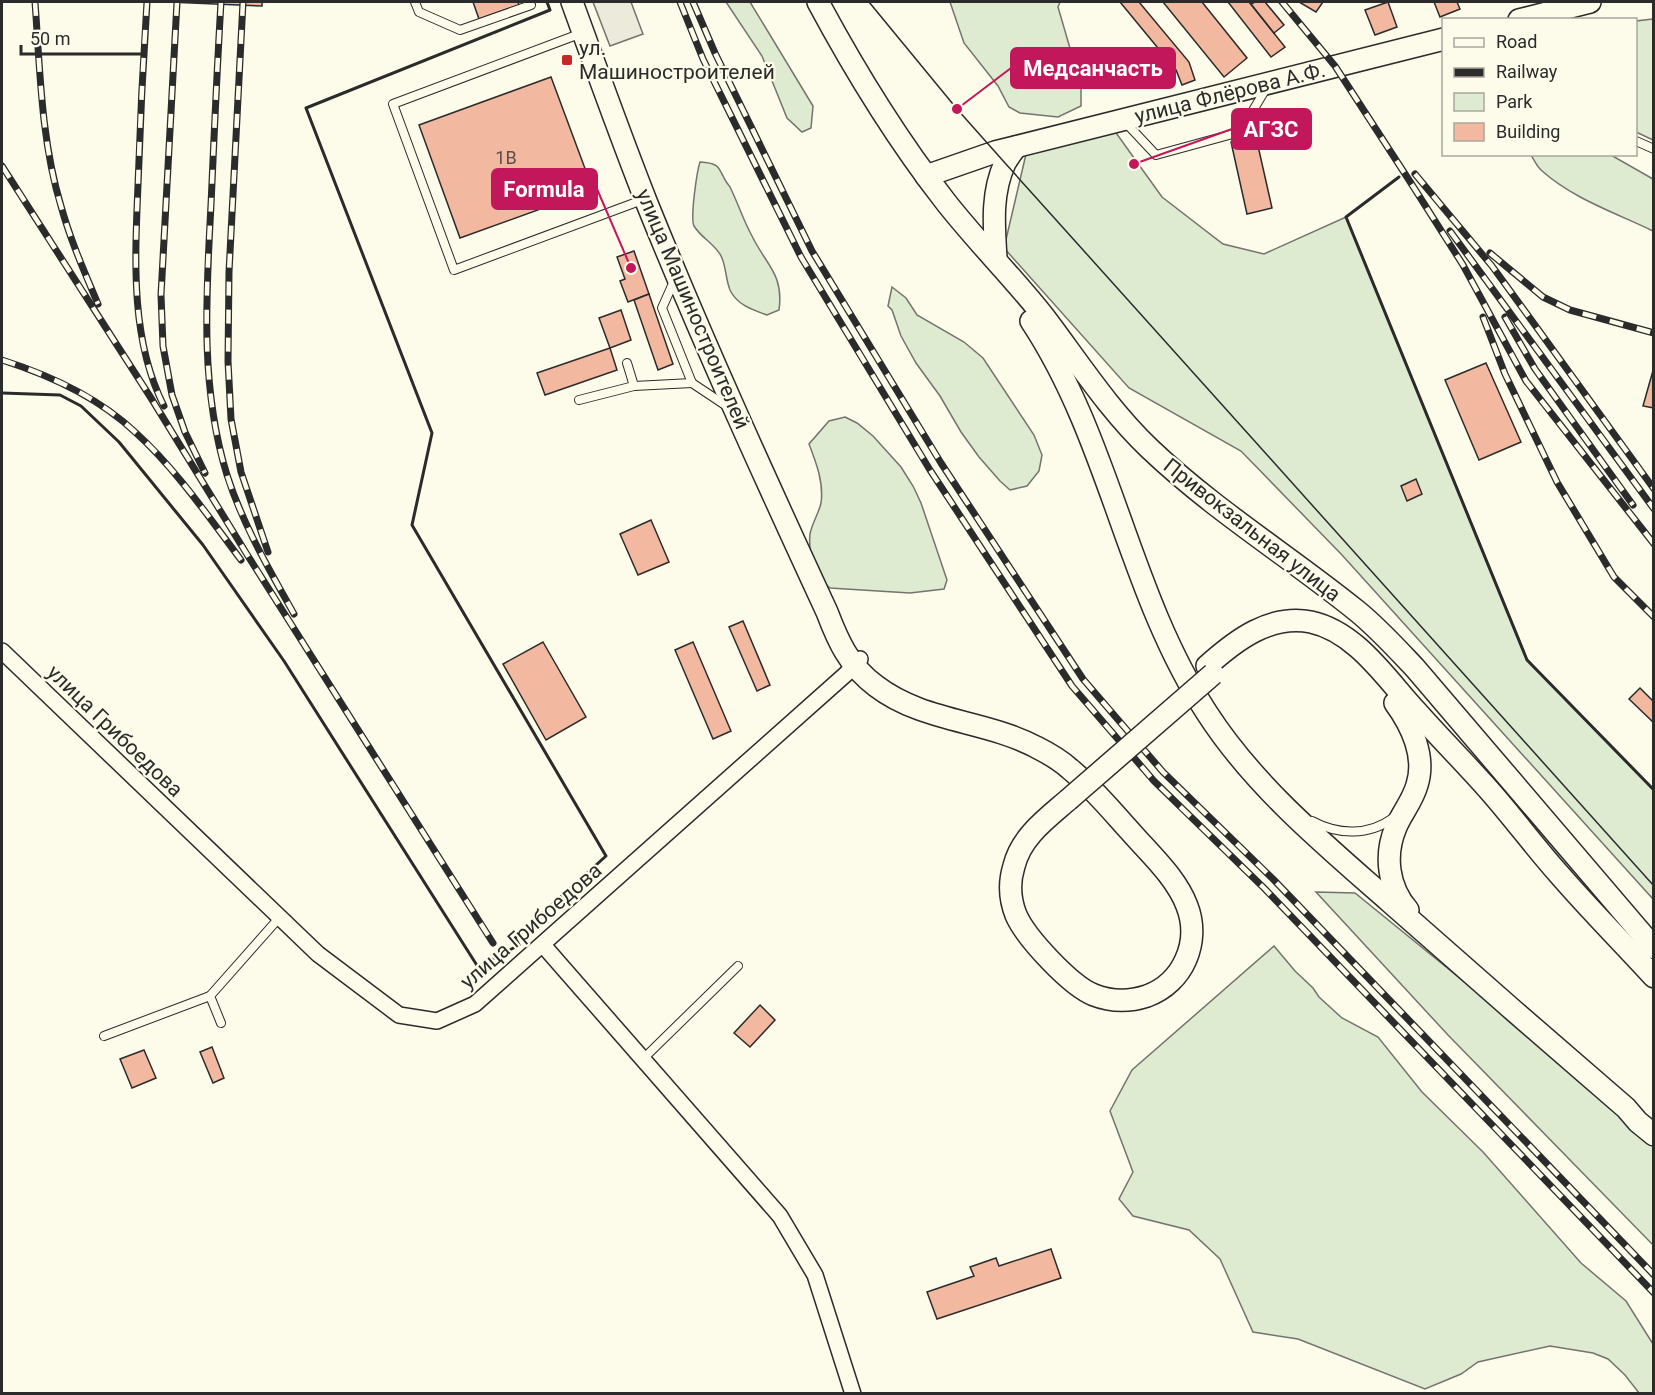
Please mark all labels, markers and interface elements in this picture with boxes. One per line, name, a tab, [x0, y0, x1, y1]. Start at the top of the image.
scale bar	[21, 18, 142, 56]
legend	[1442, 18, 1637, 156]
text: 50 m	[30, 28, 70, 49]
text: Road	[1496, 31, 1537, 52]
place label: ул. Машиностроителей	[579, 36, 775, 84]
callout: Медсанчасть	[1011, 48, 1175, 88]
marker: ул. Машиностроителей	[560, 53, 574, 67]
text: Медсанчасть	[1023, 56, 1163, 81]
street label: улица Флёрова А.Ф.	[1132, 58, 1328, 128]
text: Railway	[1496, 61, 1558, 82]
text: Park	[1496, 91, 1533, 112]
callout: АГЗС	[1232, 109, 1311, 149]
text: АГЗС	[1243, 117, 1299, 142]
text: Building	[1496, 121, 1560, 142]
house number: 1В	[495, 147, 517, 168]
callout: Formula	[492, 169, 597, 209]
text: Formula	[503, 177, 585, 202]
street label: улица Машиностроителей	[631, 185, 755, 433]
street label: Привокзальная улица	[1159, 454, 1345, 606]
street label: улица Грибоедова	[42, 660, 188, 802]
street label: улица Грибоедова	[456, 858, 606, 994]

